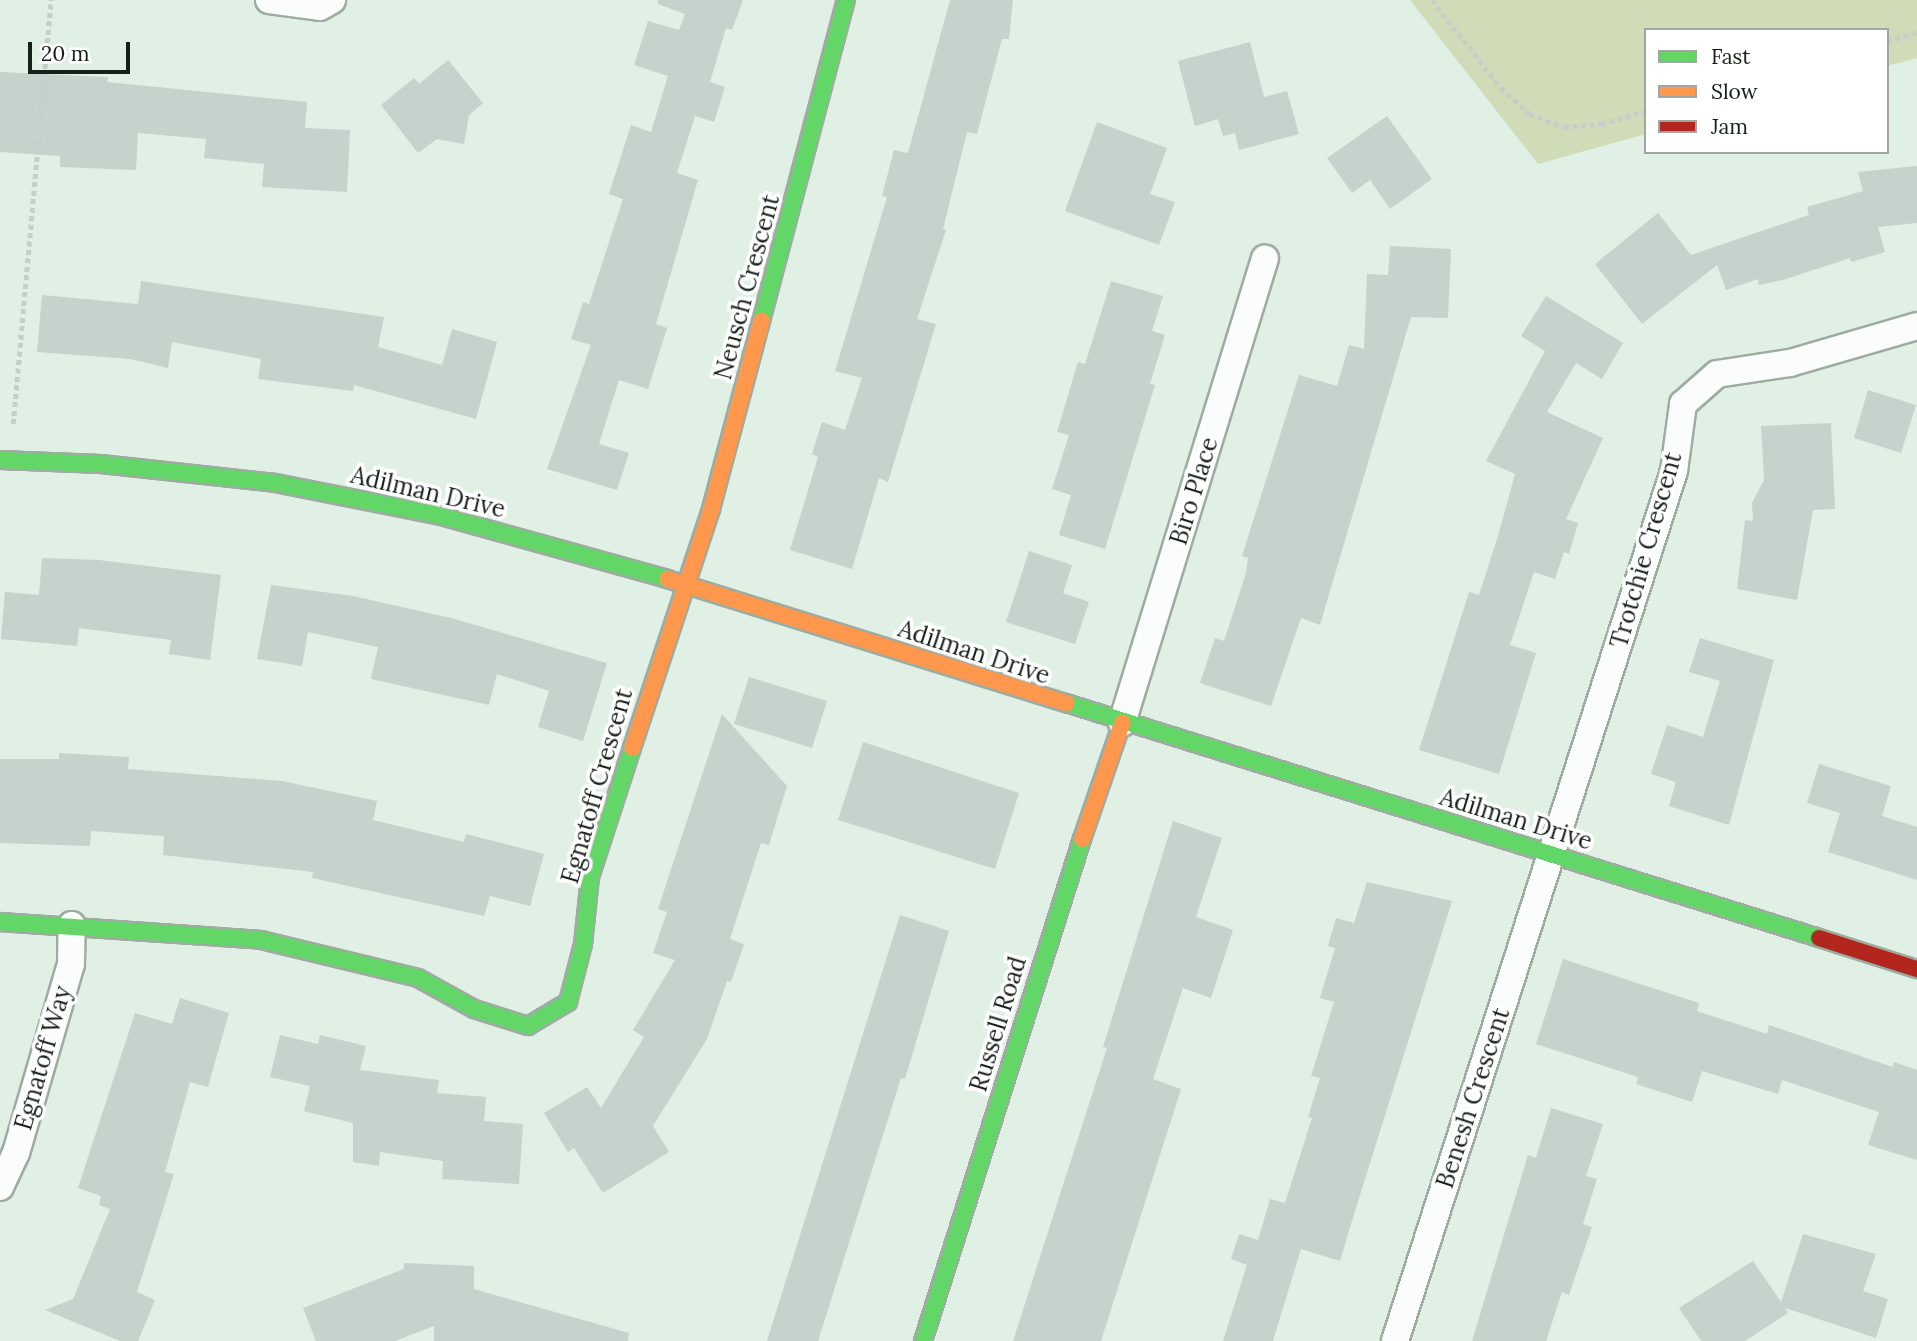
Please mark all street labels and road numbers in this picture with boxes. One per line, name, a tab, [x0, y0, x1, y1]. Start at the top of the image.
street label: Neusch Crescent	[708, 191, 786, 383]
street label: Biro Place	[1164, 434, 1224, 548]
street label: Trotchie Crescent	[1604, 449, 1688, 651]
street label: Adilman Drive	[348, 460, 508, 524]
street label: Adilman Drive	[895, 614, 1053, 690]
street label: Egnatoff Crescent	[555, 685, 639, 887]
street label: Adilman Drive	[1437, 782, 1595, 856]
street label: Russell Road	[964, 953, 1032, 1095]
street label: Egnatoff Way	[9, 983, 77, 1133]
street label: Benesh Crescent	[1430, 1004, 1516, 1192]

